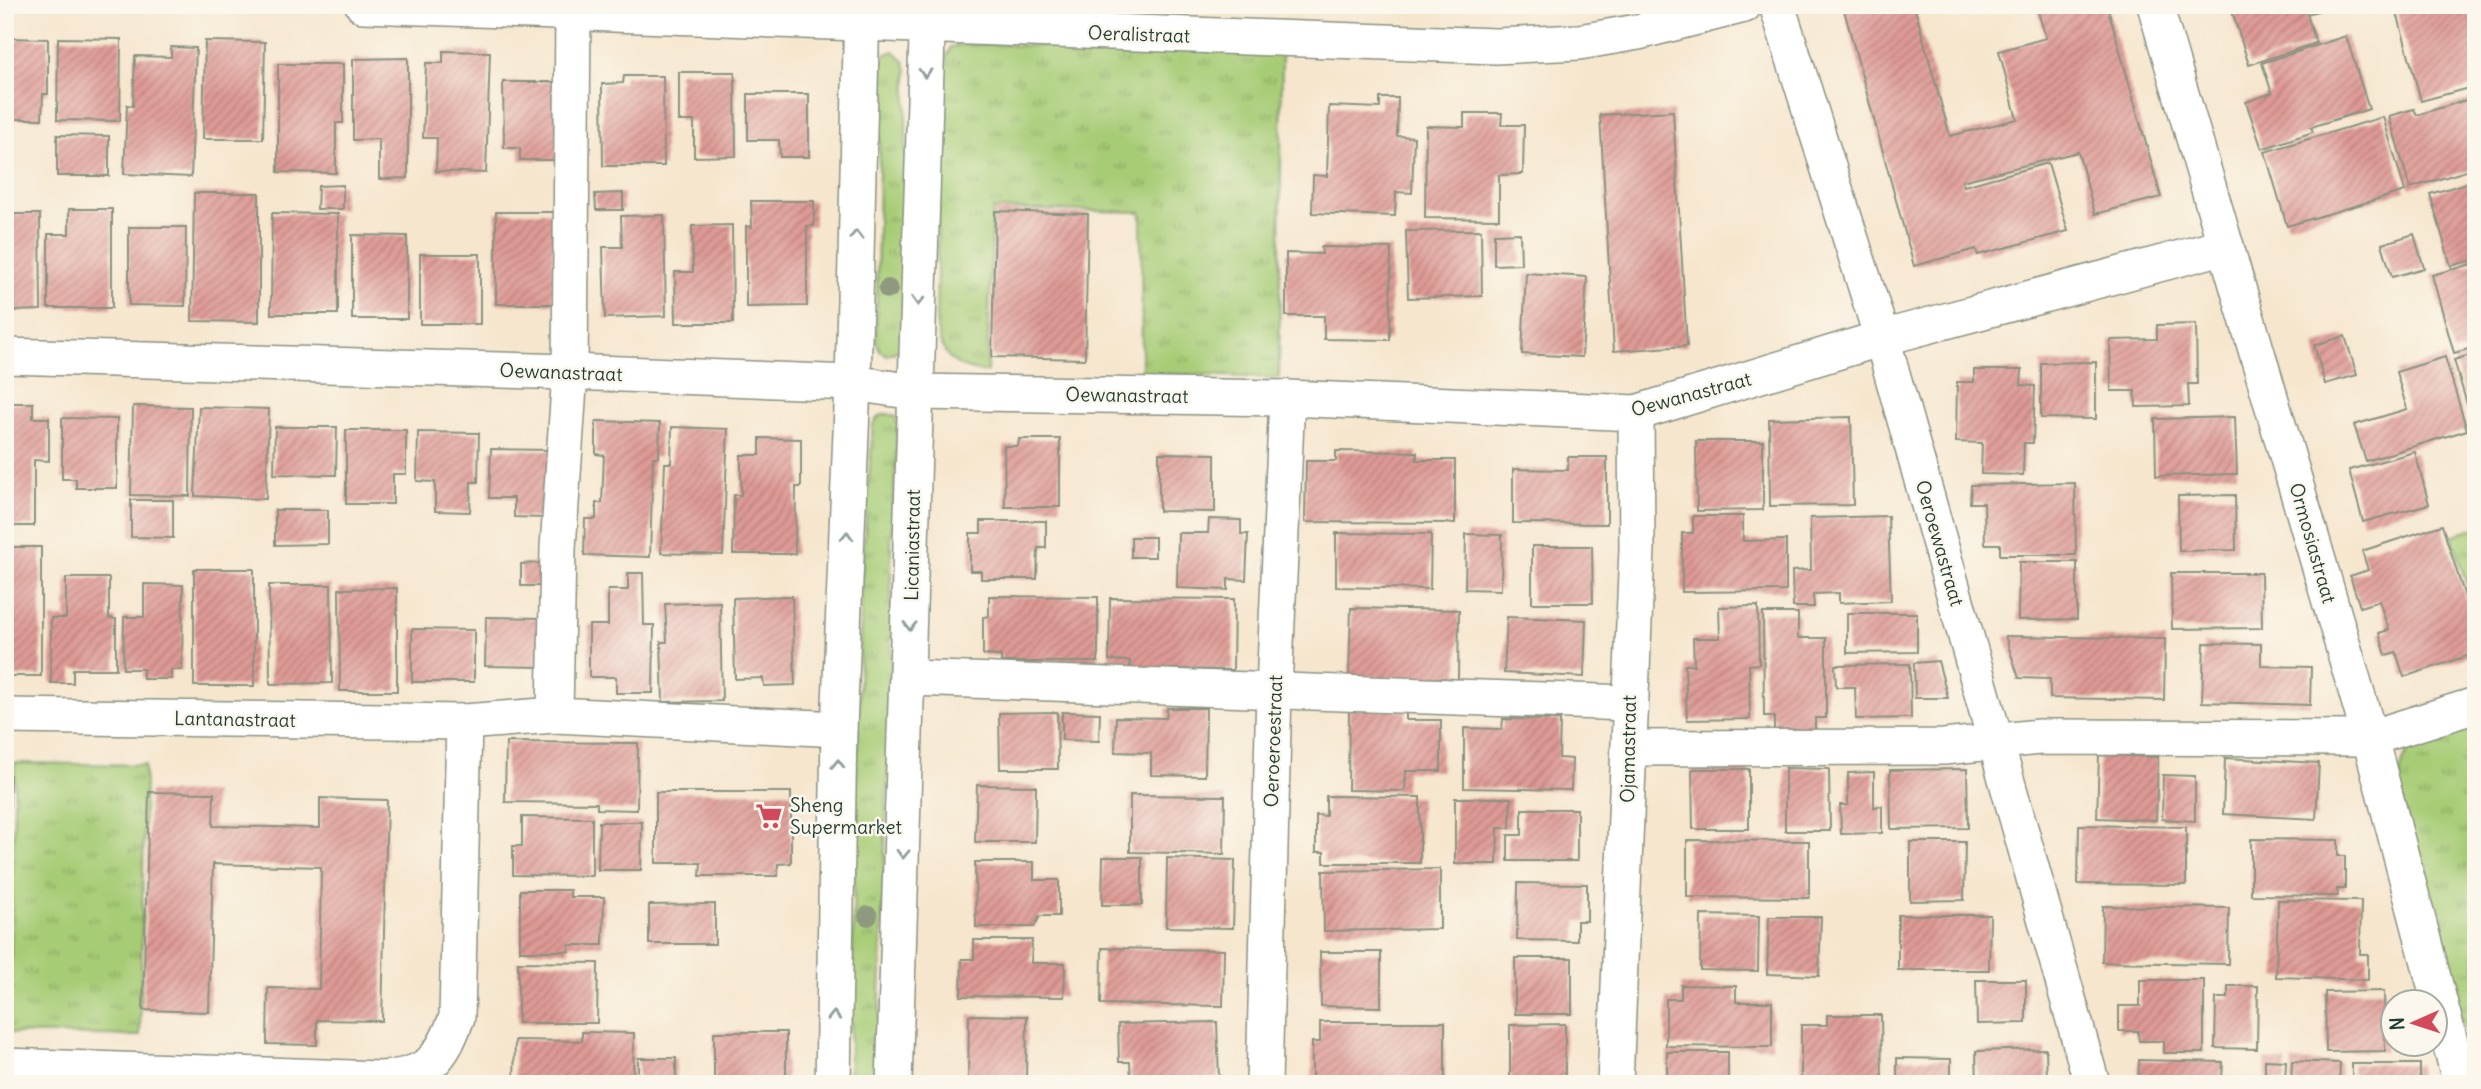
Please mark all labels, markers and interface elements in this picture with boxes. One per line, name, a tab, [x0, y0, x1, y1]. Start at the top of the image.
street label: Oeralistraat	[1087, 20, 1191, 48]
one-way arrow	[918, 68, 933, 79]
one-way arrow	[849, 230, 864, 241]
one-way arrow	[910, 296, 926, 307]
street label: Oewanastraat	[499, 358, 623, 386]
street label: Oewanastraat	[1628, 366, 1754, 422]
street label: Oewanastraat	[1065, 382, 1189, 408]
street label: Oeroewastraat	[1911, 477, 1969, 609]
street label: Ormosiastraat	[2284, 480, 2342, 606]
street label: Licaniastraat	[899, 489, 925, 601]
one-way arrow	[839, 530, 854, 541]
one-way arrow	[903, 621, 918, 632]
street label: Oeroeroestraat	[1259, 674, 1287, 808]
street label: Ojamastraat	[1615, 695, 1641, 803]
street label: Lantanastraat	[174, 706, 296, 732]
one-way arrow	[831, 758, 846, 769]
place label: Sheng Supermarket	[790, 793, 902, 839]
supermarket icon: Sheng Supermarket	[754, 801, 784, 831]
one-way arrow	[895, 848, 910, 859]
north arrow	[2380, 988, 2450, 1058]
one-way arrow	[826, 1010, 842, 1020]
text: N	[2385, 1017, 2409, 1031]

